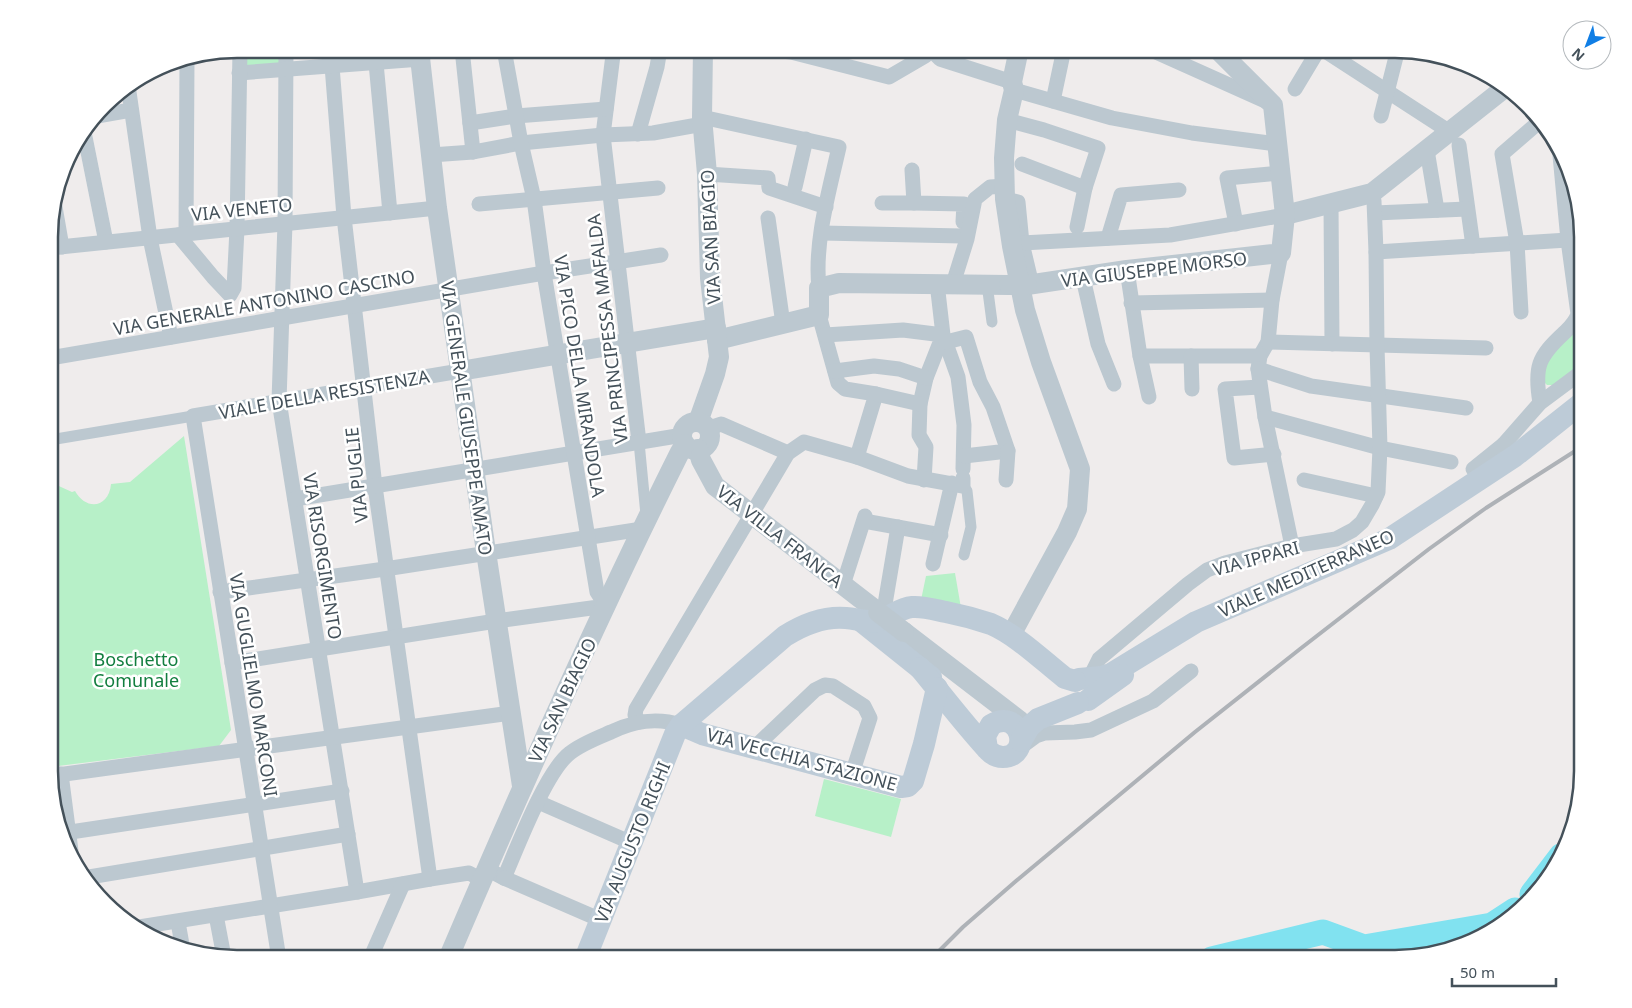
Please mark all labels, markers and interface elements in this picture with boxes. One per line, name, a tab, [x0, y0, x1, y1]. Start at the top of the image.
north arrow	[1562, 20, 1612, 70]
text: N	[1567, 44, 1589, 66]
street label: VIA SAN BIAGIO	[694, 169, 726, 305]
street label: VIA VENETO	[190, 192, 294, 226]
street label: VIA PRINCIPESSA MAFALDA	[581, 212, 633, 445]
street label: VIA GIUSEPPE MORSO	[1060, 246, 1248, 292]
street label: VIA PICO DELLA MIRANDOLA	[549, 253, 611, 499]
street label: VIA GENERALE ANTONINO CASCINO	[111, 264, 417, 340]
street label: VIA GENERALE GIUSEPPE AMATO	[436, 279, 498, 557]
street label: VIALE DELLA RESISTENZA	[217, 364, 432, 424]
street label: VIA PUGLIE	[339, 426, 373, 524]
street label: VIA RISORGIMENTO	[298, 471, 348, 641]
street label: VIA VILLA FRANCA	[712, 479, 848, 593]
street label: VIALE MEDITERRANEO	[1214, 523, 1398, 623]
street label: VIA IPPARI	[1210, 535, 1302, 581]
street label: VIA GUGLIELMO MARCONI	[224, 571, 284, 799]
street label: VIA SAN BIAGIO	[523, 634, 601, 766]
park label: Boschetto Comunale	[93, 647, 179, 692]
street label: VIA VECCHIA STAZIONE	[704, 722, 900, 796]
street label: VIA AUGUSTO RIGHI	[589, 758, 675, 926]
scale bar	[1452, 956, 1556, 988]
text: 50 m	[1460, 962, 1495, 982]

